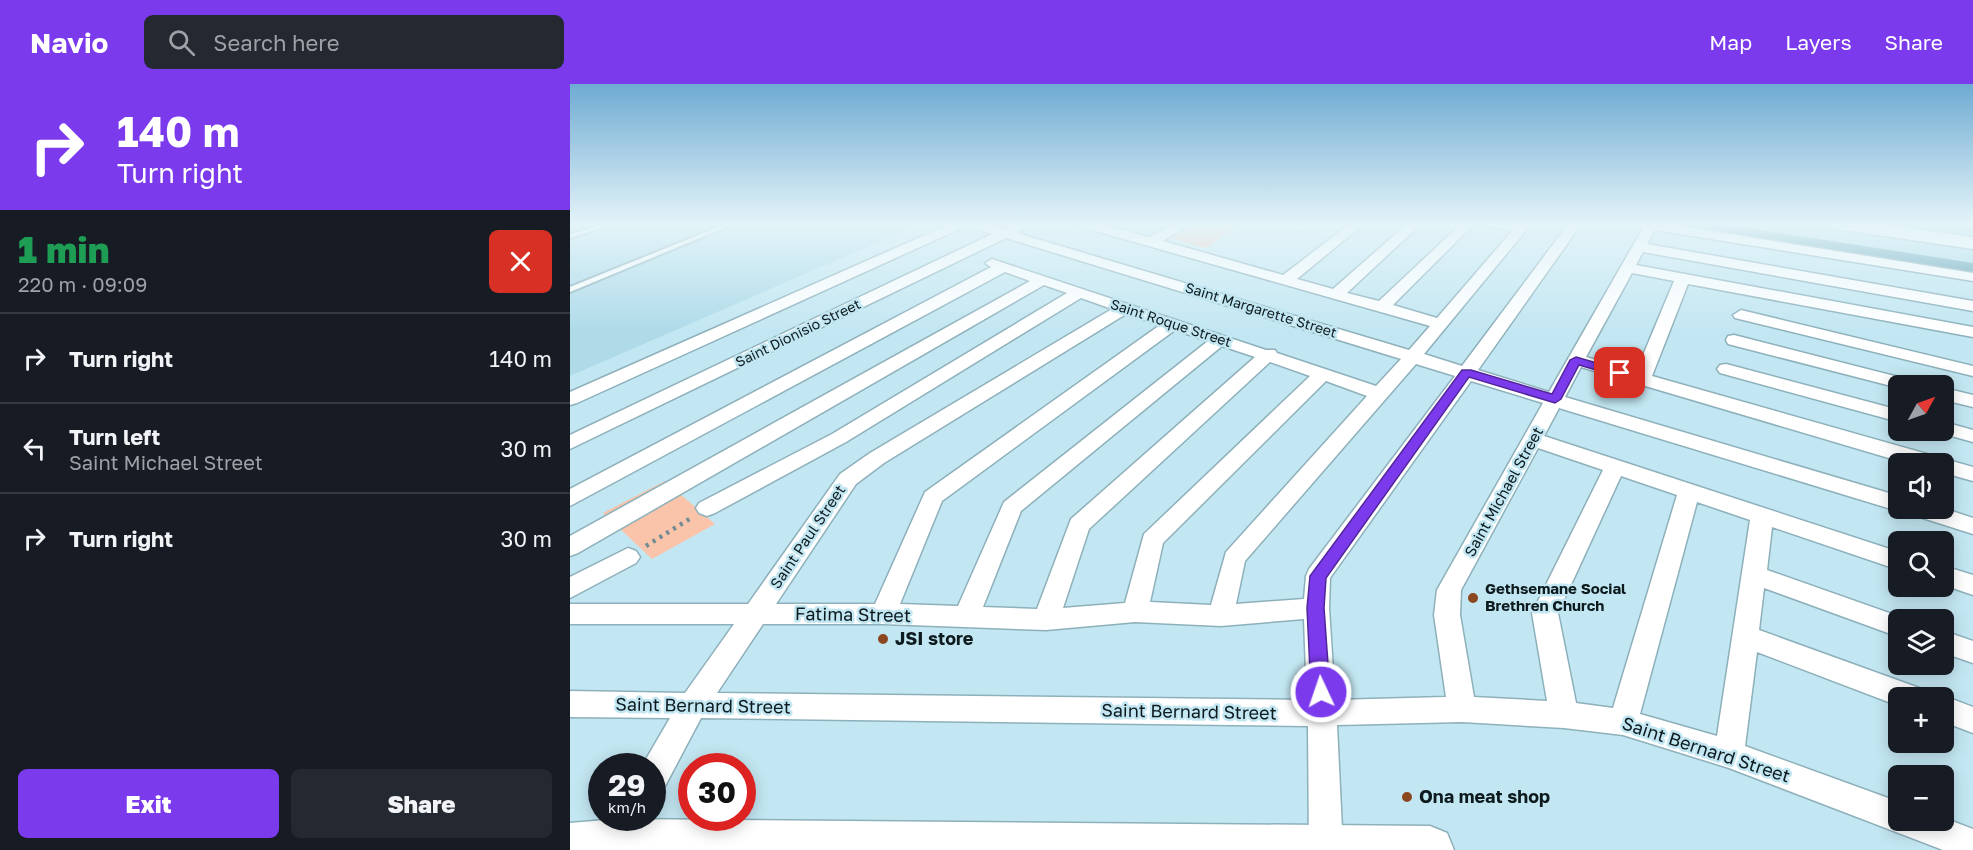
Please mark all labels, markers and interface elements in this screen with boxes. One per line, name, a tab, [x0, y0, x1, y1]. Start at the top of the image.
search box	[144, 15, 564, 69]
text: Navio	[30, 26, 108, 59]
icon: search	[165, 26, 198, 59]
text: Search here	[213, 29, 339, 56]
text: Map	[1709, 29, 1752, 55]
text: Layers	[1785, 29, 1852, 55]
text: Share	[1885, 29, 1943, 55]
text: 140 m	[117, 106, 239, 156]
icon: right	[18, 108, 96, 186]
text: Turn right	[117, 157, 243, 189]
text: 1 min	[18, 228, 109, 271]
button: close	[489, 230, 552, 293]
text: 220 m · 09:09	[18, 272, 147, 296]
street label: Saint Margarette Street	[1183, 278, 1339, 341]
street label: Saint Dionisio Street	[732, 295, 863, 370]
street label: Saint Roque Street	[1109, 295, 1234, 350]
icon: right	[18, 342, 51, 375]
text: Turn right	[69, 345, 173, 372]
text: 140 m	[489, 345, 552, 372]
pin	[1594, 347, 1645, 398]
icon: arrive	[1603, 356, 1636, 389]
north arrow	[1888, 375, 1954, 441]
map controls	[1888, 375, 1954, 831]
text: Turn left	[69, 423, 160, 450]
street label: Saint Michael Street	[1460, 424, 1546, 559]
icon: left	[18, 432, 51, 465]
text: 30 m	[501, 435, 552, 462]
text: Saint Michael Street	[69, 450, 263, 474]
button: sound	[1888, 453, 1954, 519]
street label: Saint Paul Street	[766, 481, 848, 592]
icon: right	[18, 522, 51, 555]
text: Turn right	[69, 525, 173, 552]
text: 30 m	[501, 525, 552, 552]
button: search	[1888, 531, 1954, 597]
place label: Gethsemane Social Brethren Church	[1485, 579, 1626, 614]
marker: Gethsemane Social Brethren Church	[1466, 591, 1480, 605]
street label: Fatima Street	[795, 602, 911, 626]
button: layers	[1888, 609, 1954, 675]
place label: JSI store	[895, 627, 974, 649]
marker: JSI store	[876, 632, 890, 646]
position arrow	[1289, 660, 1353, 724]
button: +	[1888, 687, 1954, 753]
street label: Saint Bernard Street	[615, 692, 791, 718]
street label: Saint Bernard Street	[1101, 698, 1277, 724]
street label: Saint Bernard Street	[1619, 711, 1793, 787]
speed limit sign: 30	[678, 753, 756, 831]
button: −	[1888, 765, 1954, 831]
text: 29	[608, 767, 646, 803]
button: Exit	[18, 769, 279, 838]
button: Share	[291, 769, 552, 838]
place label: Ona meat shop	[1419, 785, 1550, 807]
marker: Ona meat shop	[1400, 790, 1414, 804]
text: km/h	[608, 798, 646, 816]

